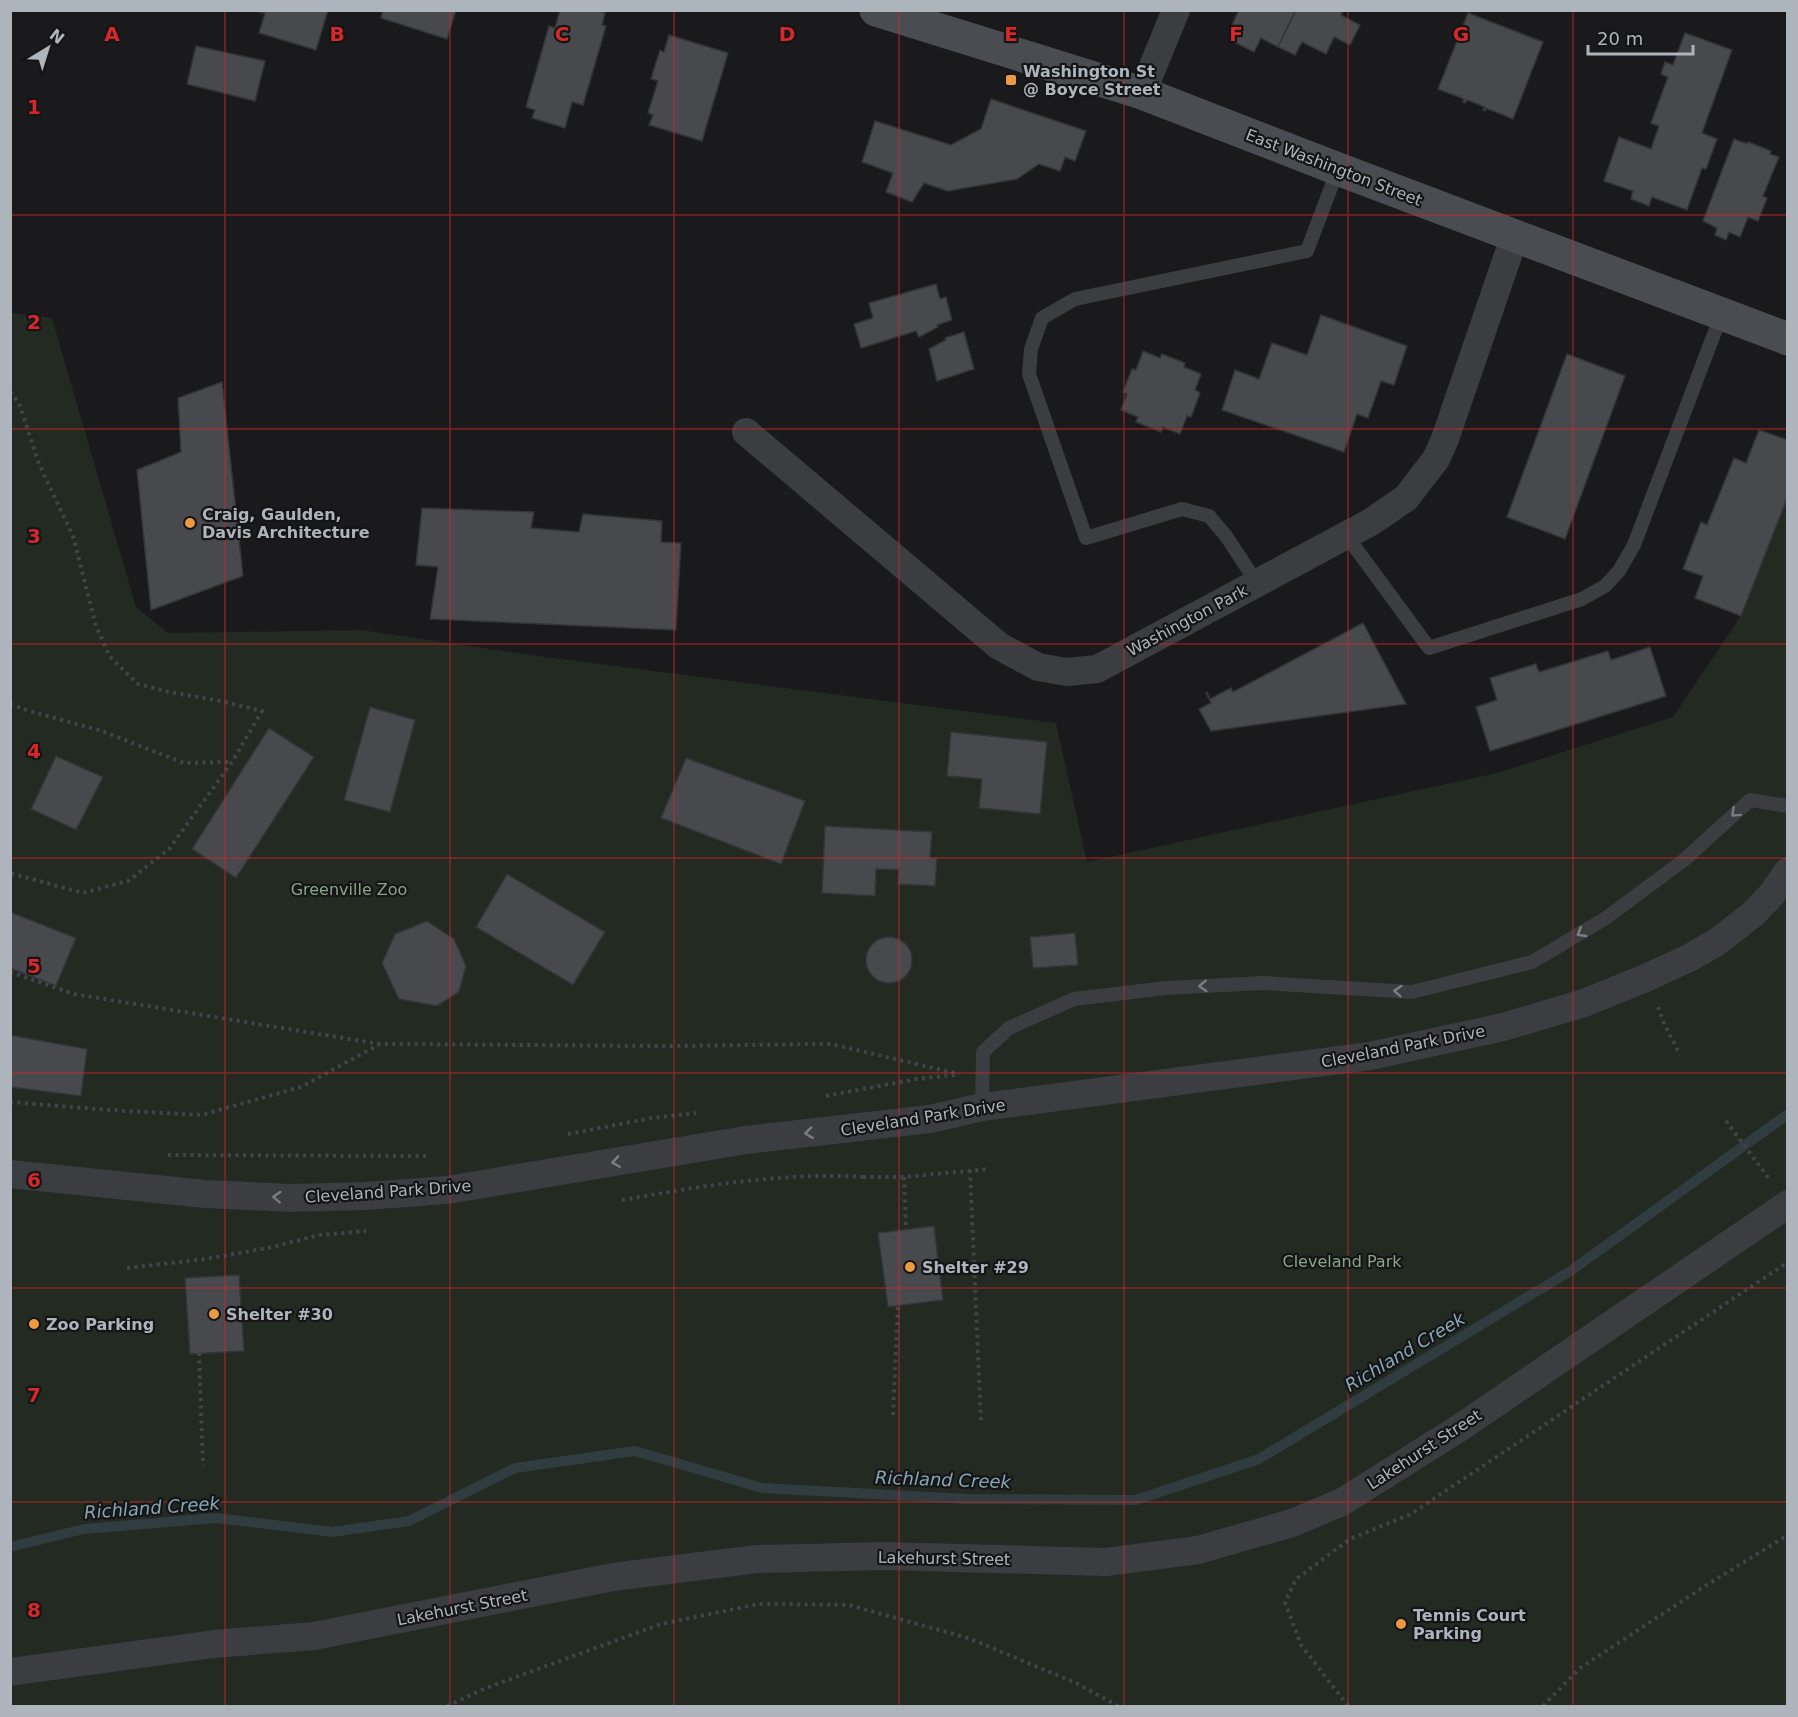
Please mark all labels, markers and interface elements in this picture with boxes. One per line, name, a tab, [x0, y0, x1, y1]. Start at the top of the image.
north arrow	[18, 18, 78, 78]
scale bar	[1588, 18, 1693, 56]
text: A	[104, 22, 120, 46]
text: B	[329, 22, 345, 46]
text: C	[555, 22, 569, 46]
text: D	[779, 22, 795, 46]
text: E	[1004, 22, 1018, 46]
text: F	[1229, 22, 1243, 46]
text: G	[1453, 22, 1469, 46]
text: N	[46, 25, 68, 48]
text: 20 m	[1597, 28, 1643, 49]
place label: Washington St @ Boyce Street	[1023, 62, 1161, 99]
marker: Washington St @ Boyce Street	[1004, 73, 1018, 87]
text: 1	[27, 95, 41, 119]
street label: East Washington Street	[1243, 125, 1425, 210]
text: 2	[27, 310, 41, 334]
place label: Craig, Gaulden, Davis Architecture	[202, 505, 370, 542]
marker: Craig, Gaulden, Davis Architecture	[183, 516, 197, 530]
text: 3	[27, 524, 41, 548]
street label: Washington Park	[1124, 580, 1251, 660]
text: 4	[27, 739, 41, 763]
one-way arrow	[1731, 806, 1742, 817]
park label: Greenville Zoo	[291, 880, 407, 899]
one-way arrow	[1577, 926, 1587, 937]
text: 5	[27, 954, 41, 978]
one-way arrow	[1199, 979, 1208, 992]
one-way arrow	[1394, 985, 1403, 998]
street label: Cleveland Park Drive	[1319, 1021, 1487, 1072]
street label: Cleveland Park Drive	[839, 1095, 1007, 1140]
one-way arrow	[804, 1126, 814, 1139]
one-way arrow	[612, 1155, 622, 1168]
text: 6	[27, 1168, 41, 1192]
street label: Cleveland Park Drive	[304, 1176, 472, 1207]
one-way arrow	[272, 1191, 281, 1204]
park label: Cleveland Park	[1283, 1252, 1402, 1271]
place label: Shelter #29	[922, 1258, 1029, 1277]
marker: Shelter #29	[903, 1260, 917, 1274]
place label: Shelter #30	[226, 1305, 333, 1324]
marker: Shelter #30	[207, 1307, 221, 1321]
water label: Richland Creek	[1341, 1307, 1470, 1396]
place label: Zoo Parking	[46, 1315, 154, 1334]
marker: Zoo Parking	[27, 1317, 41, 1331]
text: 7	[27, 1383, 41, 1407]
street label: Lakehurst Street	[1364, 1405, 1485, 1493]
water label: Richland Creek	[875, 1467, 1013, 1492]
water label: Richland Creek	[83, 1492, 222, 1523]
street label: Lakehurst Street	[878, 1548, 1010, 1569]
street label: Lakehurst Street	[395, 1586, 529, 1629]
text: 8	[27, 1598, 41, 1622]
place label: Tennis Court Parking	[1413, 1606, 1526, 1643]
marker: Tennis Court Parking	[1394, 1617, 1408, 1631]

